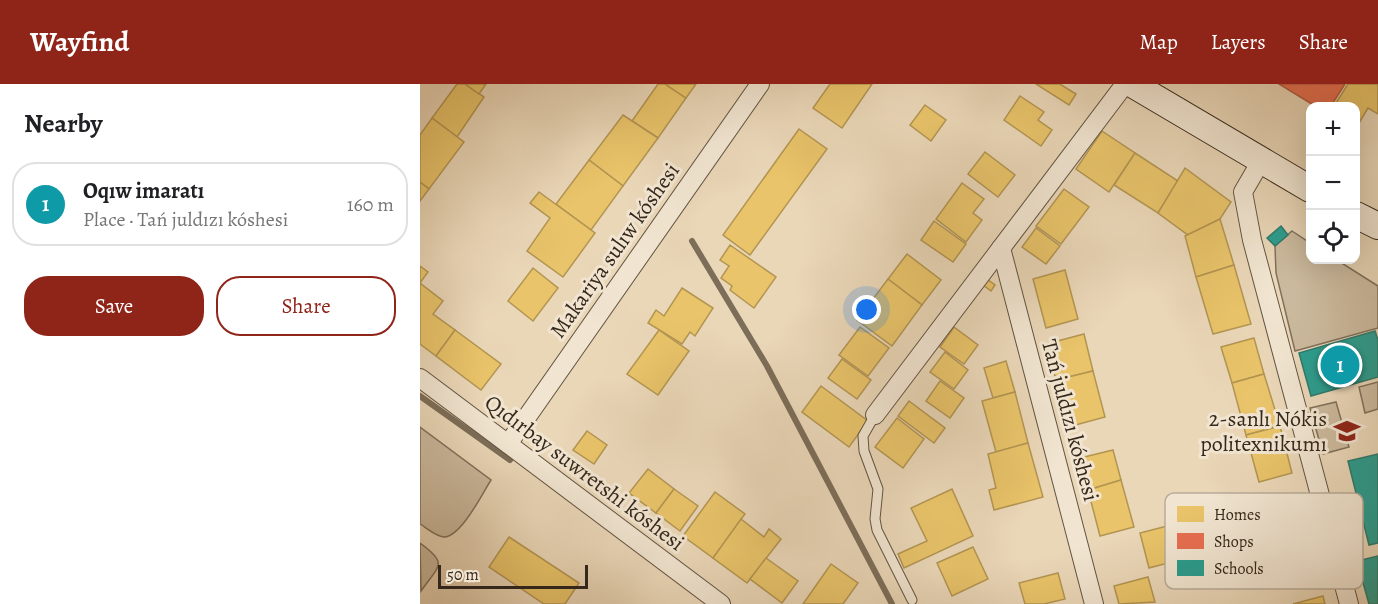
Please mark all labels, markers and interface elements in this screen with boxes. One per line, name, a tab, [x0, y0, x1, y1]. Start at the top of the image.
text: Wayfind	[30, 23, 129, 61]
text: Map	[1139, 28, 1178, 56]
text: Layers	[1211, 28, 1266, 56]
text: Share	[1299, 28, 1348, 56]
map controls	[1306, 102, 1360, 264]
button: +	[1306, 102, 1360, 156]
text: Nearby	[24, 106, 103, 141]
button: −	[1306, 156, 1360, 210]
street label: Makariya sulıw kóshesi	[543, 157, 687, 344]
text: Oqıw imaratı	[83, 176, 204, 206]
text: 1	[42, 191, 49, 218]
text: 160 m	[347, 191, 394, 218]
text: Place · Tań juldızı kóshesi	[83, 206, 288, 233]
button: locate	[1306, 210, 1360, 264]
button: Save	[24, 276, 204, 336]
button: Share	[216, 276, 396, 336]
your location	[852, 295, 881, 324]
street label: Tań juldızı kóshesi	[1034, 336, 1106, 504]
pin: 1	[1320, 342, 1360, 388]
street label: Qıdırbay suwretshi kóshesi	[478, 388, 690, 558]
place label: 2-sanlı Nókis politexnikumı	[1200, 404, 1327, 459]
school or university icon: 2-sanlı Nókis politexnikumı	[1332, 416, 1362, 446]
legend	[1165, 493, 1363, 589]
text: Homes	[1214, 504, 1261, 526]
text: Shops	[1214, 531, 1254, 553]
text: Schools	[1214, 558, 1264, 580]
scale bar	[438, 562, 588, 590]
text: 50 m	[447, 564, 479, 586]

